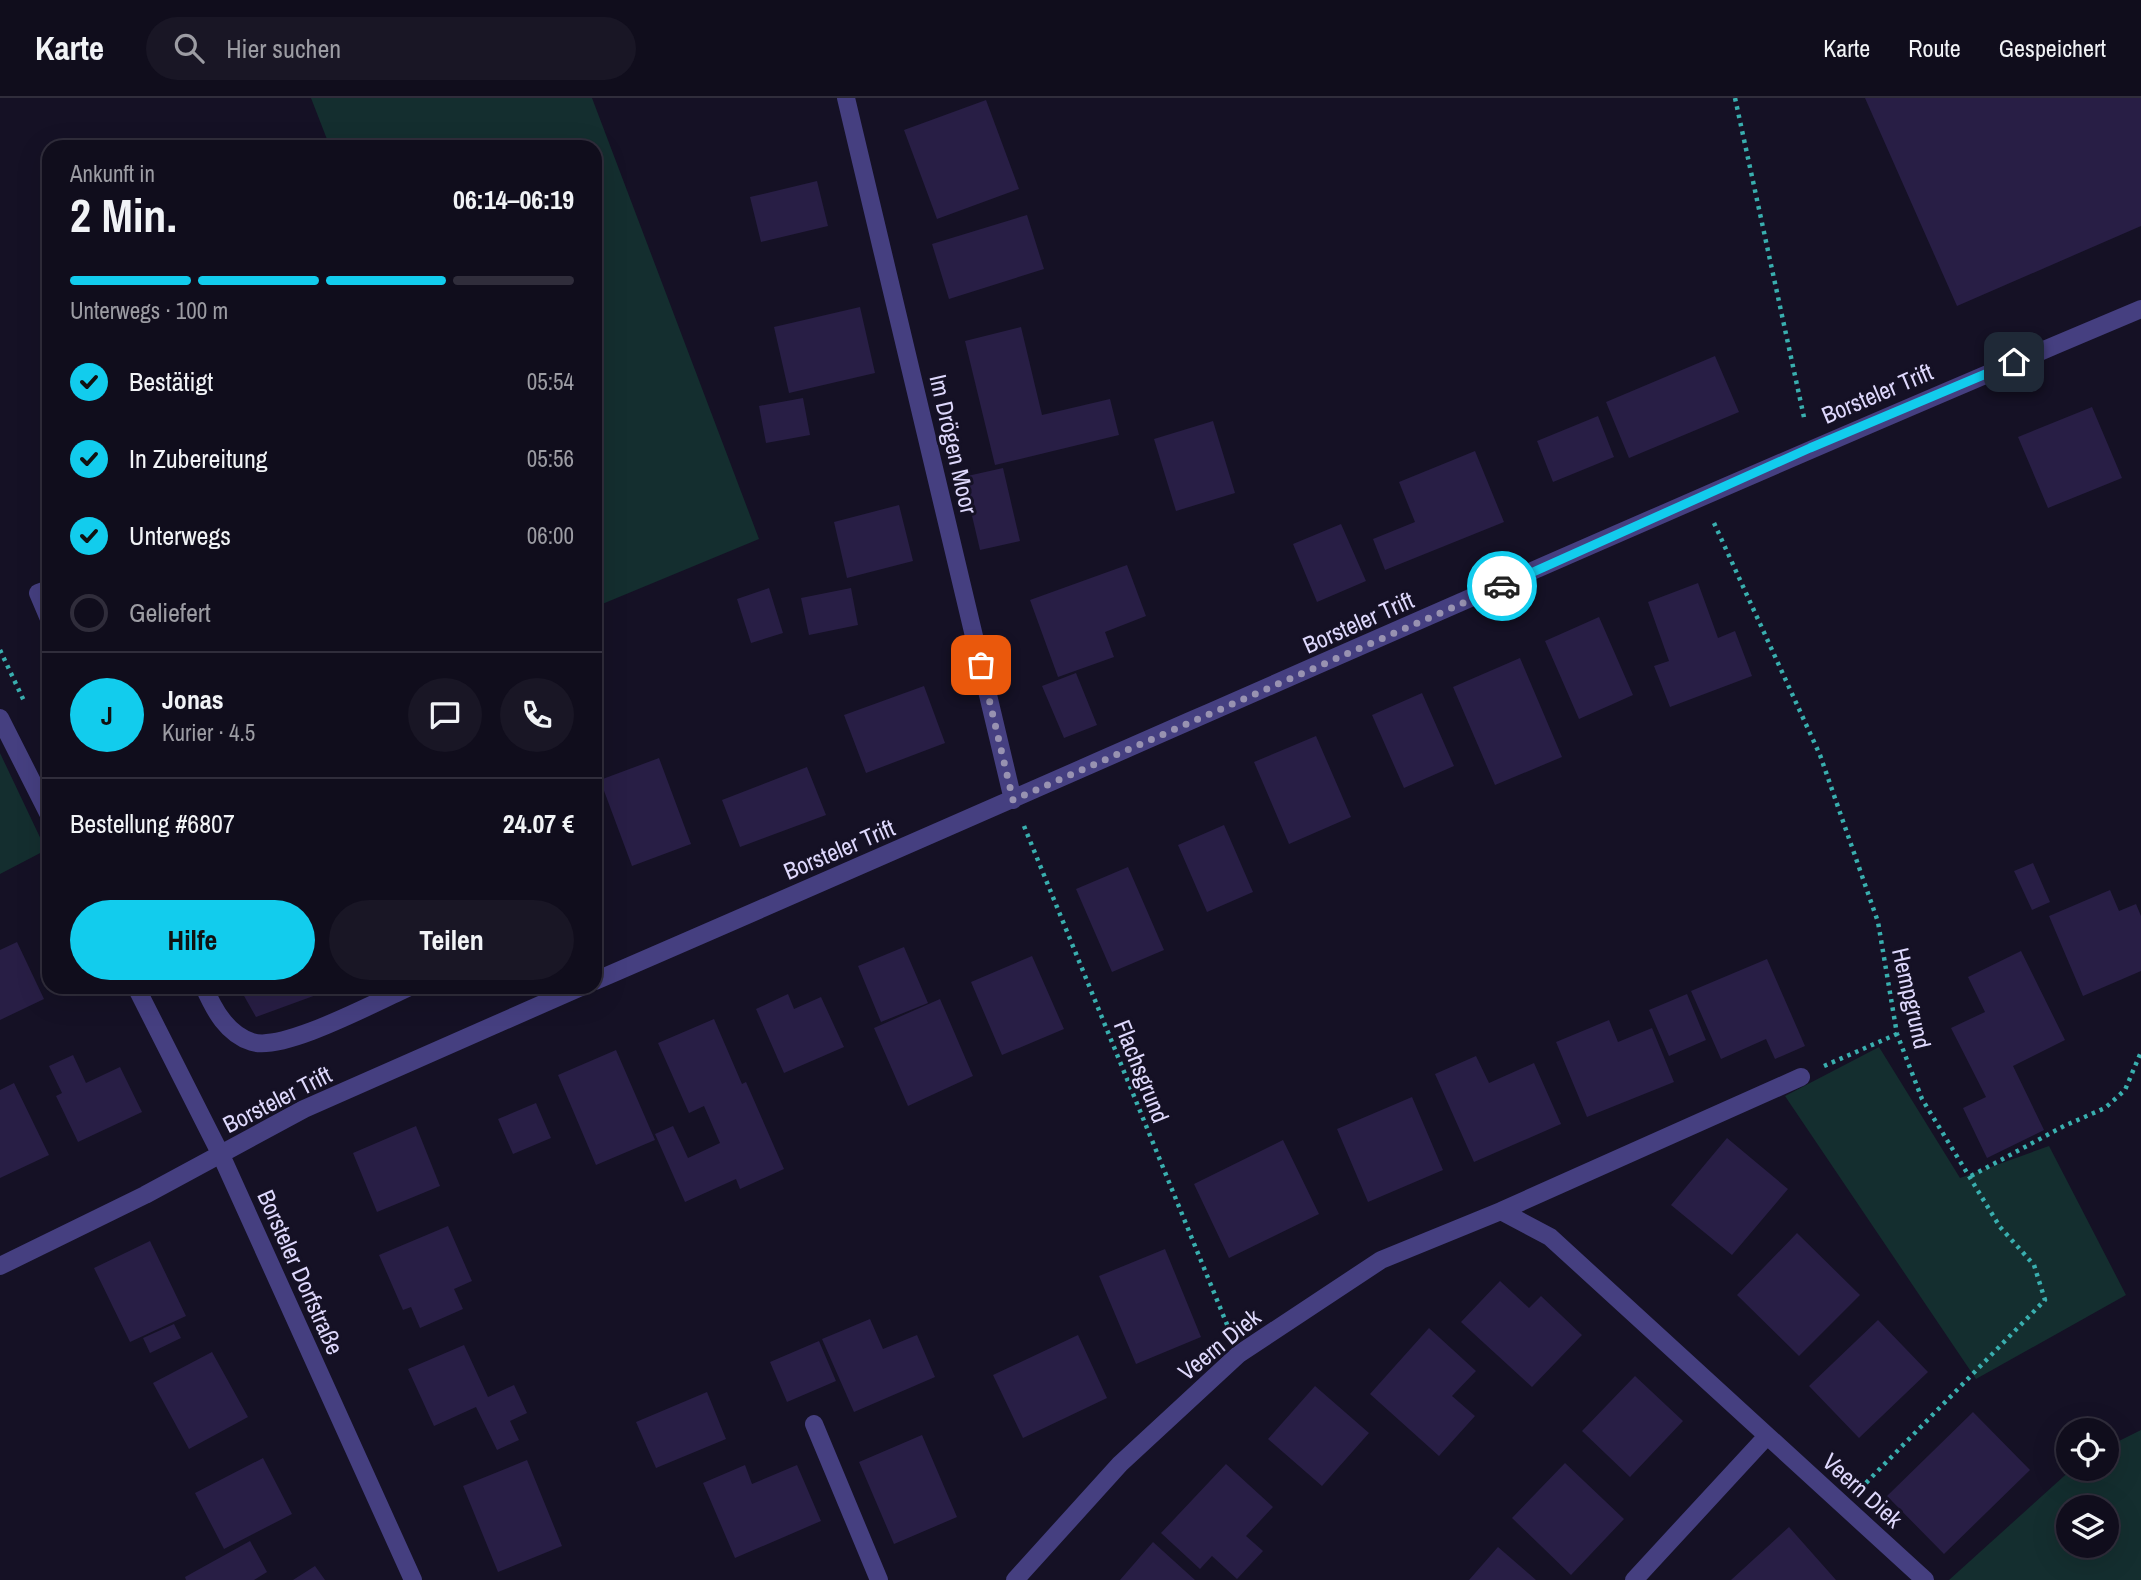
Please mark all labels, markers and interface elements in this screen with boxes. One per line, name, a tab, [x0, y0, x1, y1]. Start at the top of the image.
search box	[146, 17, 636, 80]
text: Karte	[35, 26, 104, 70]
icon: search	[170, 29, 208, 67]
text: Hier suchen	[226, 31, 341, 66]
text: Karte	[1823, 32, 1870, 64]
text: Route	[1908, 32, 1961, 64]
text: Gespeichert	[1999, 32, 2106, 64]
text: Ankunft in	[70, 158, 155, 189]
text: 06:14–06:19	[453, 182, 574, 217]
text: 2 Min.	[70, 184, 177, 246]
text: Unterwegs · 100 m	[70, 295, 228, 326]
pin	[1984, 332, 2044, 392]
icon: home	[1995, 343, 2033, 381]
street label: Borsteler Trift	[1816, 355, 1938, 431]
icon: check	[70, 363, 108, 401]
text: Bestätigt	[129, 364, 213, 399]
text: 05:54	[527, 366, 574, 397]
street label: Im Drögen Moor	[922, 371, 986, 517]
icon: check	[70, 440, 108, 478]
text: In Zubereitung	[129, 441, 268, 476]
text: 05:56	[527, 443, 574, 474]
icon: check	[70, 517, 108, 555]
text: Unterwegs	[129, 518, 231, 553]
text: 06:00	[527, 520, 574, 551]
courier	[1467, 551, 1537, 621]
icon: car	[1483, 567, 1521, 605]
street label: Borsteler Trift	[1298, 583, 1419, 661]
text: Geliefert	[129, 595, 211, 630]
pin	[951, 635, 1011, 695]
icon: bag	[962, 646, 1000, 684]
button: chat	[408, 678, 482, 752]
button: phone	[500, 678, 574, 752]
text: Jonas	[162, 682, 224, 717]
text: J	[101, 698, 113, 733]
text: Kurier · 4.5	[162, 717, 255, 748]
text: Bestellung #6807	[70, 806, 235, 841]
text: 24.07 €	[503, 806, 574, 841]
street label: Borsteler Trift	[778, 811, 900, 887]
button: Hilfe	[70, 900, 315, 980]
button: Teilen	[329, 900, 574, 980]
street label: Hempgrund	[1885, 944, 1939, 1052]
street label: Flachsgrund	[1107, 1015, 1177, 1127]
street label: Borsteler Trift	[217, 1058, 337, 1140]
street label: Borsteler Dorfstraße	[250, 1185, 352, 1359]
street label: Veern Diek	[1171, 1301, 1267, 1387]
map controls	[2056, 1418, 2119, 1558]
button: locate	[2056, 1418, 2119, 1481]
street label: Veern Diek	[1816, 1446, 1910, 1535]
button: layers	[2056, 1495, 2119, 1558]

